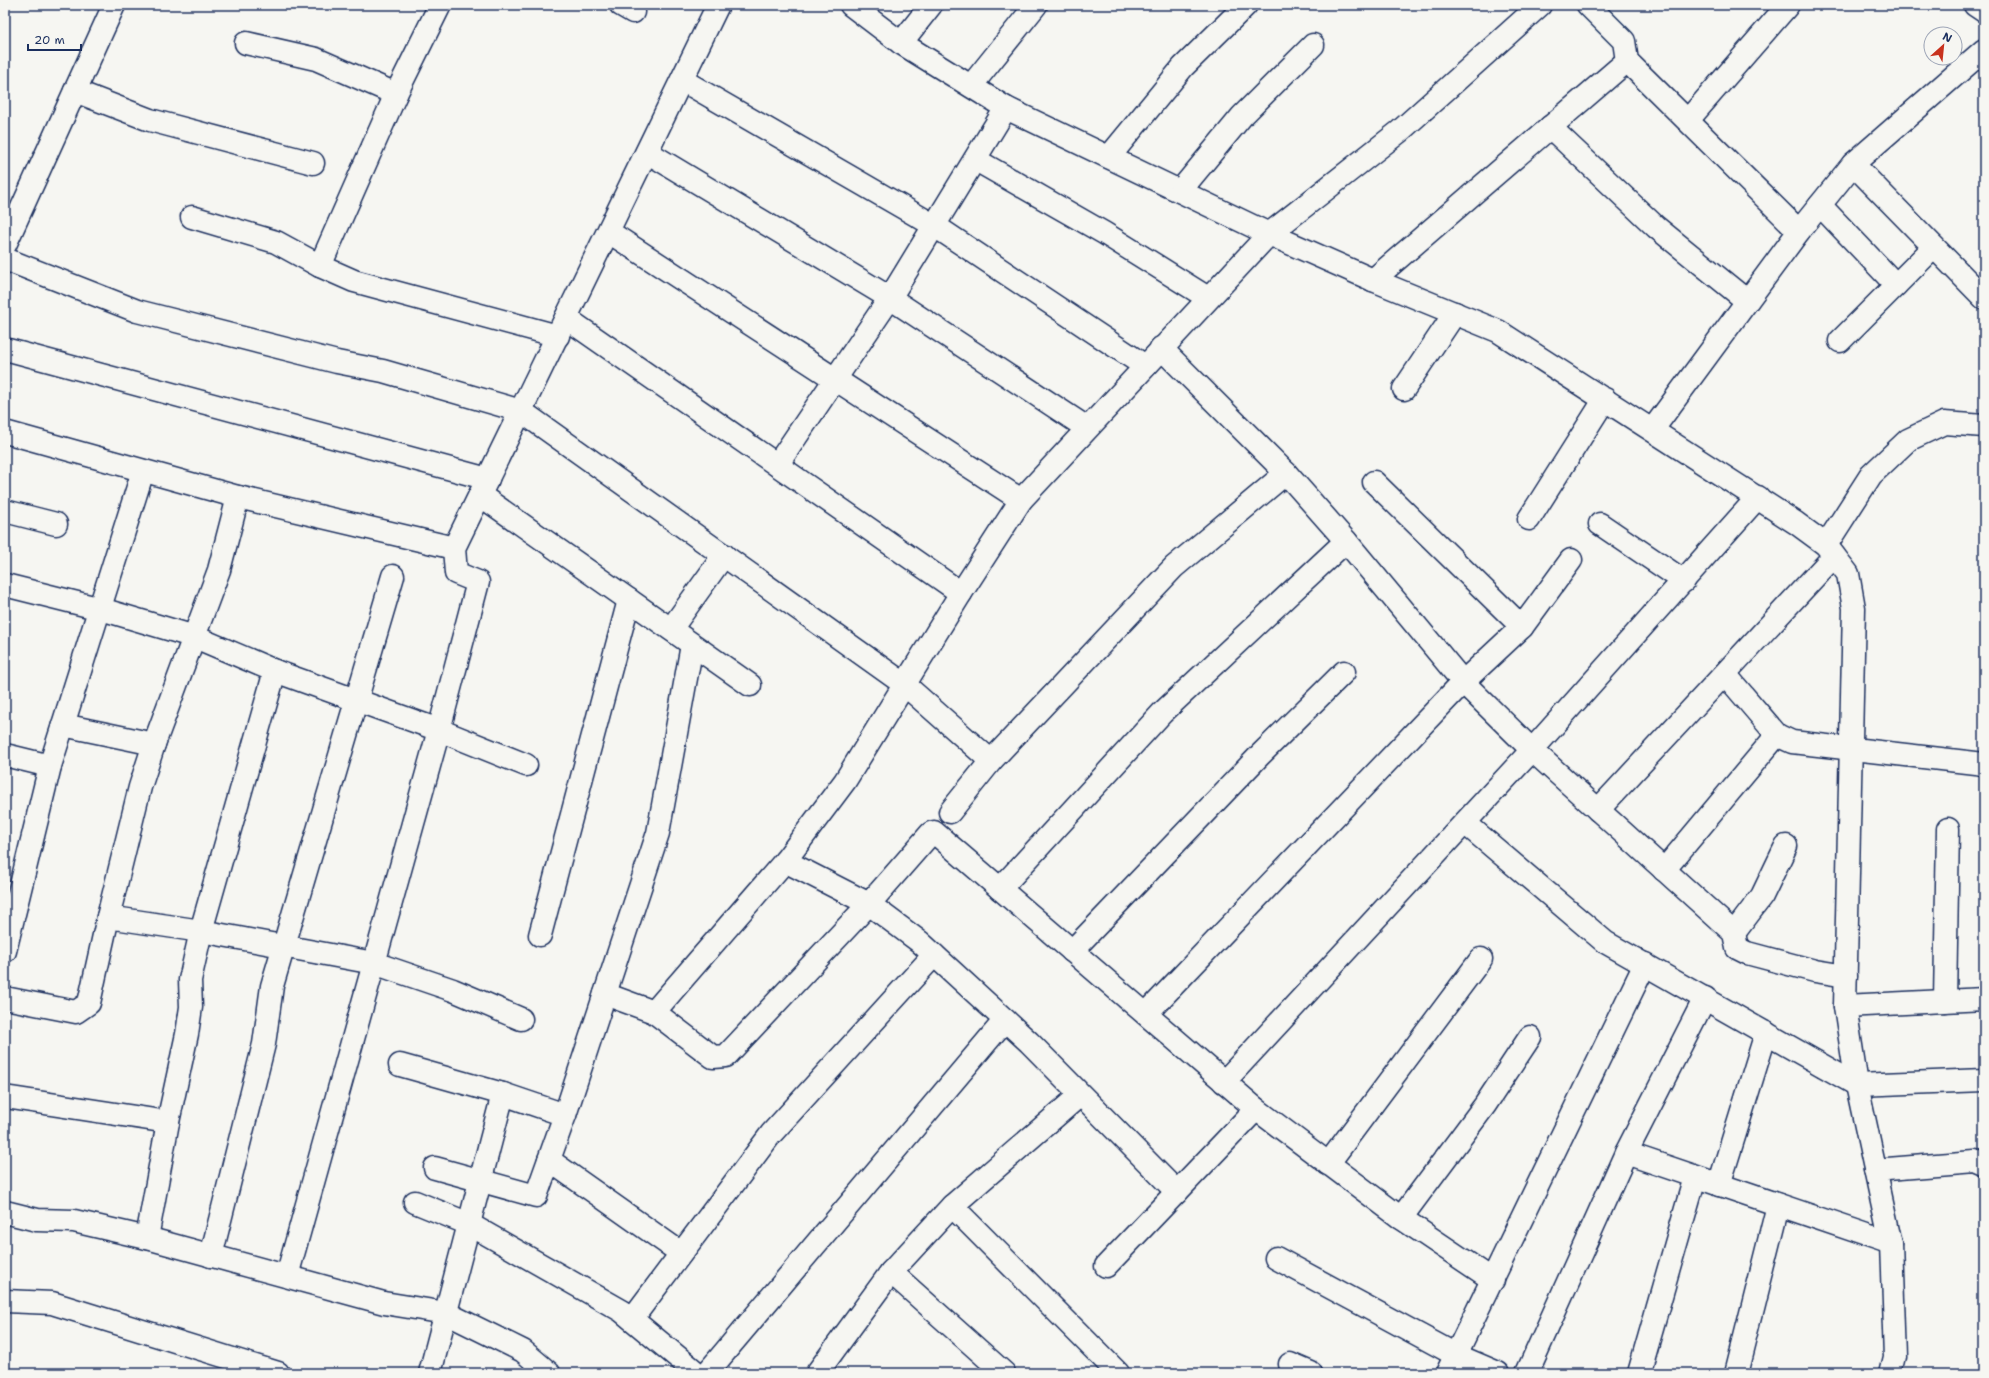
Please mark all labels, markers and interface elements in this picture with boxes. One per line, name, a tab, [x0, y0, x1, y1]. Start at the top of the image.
scale bar	[28, 26, 81, 52]
north arrow	[1923, 26, 1963, 66]
text: N	[1940, 29, 1955, 46]
text: 20 m	[34, 32, 65, 48]

